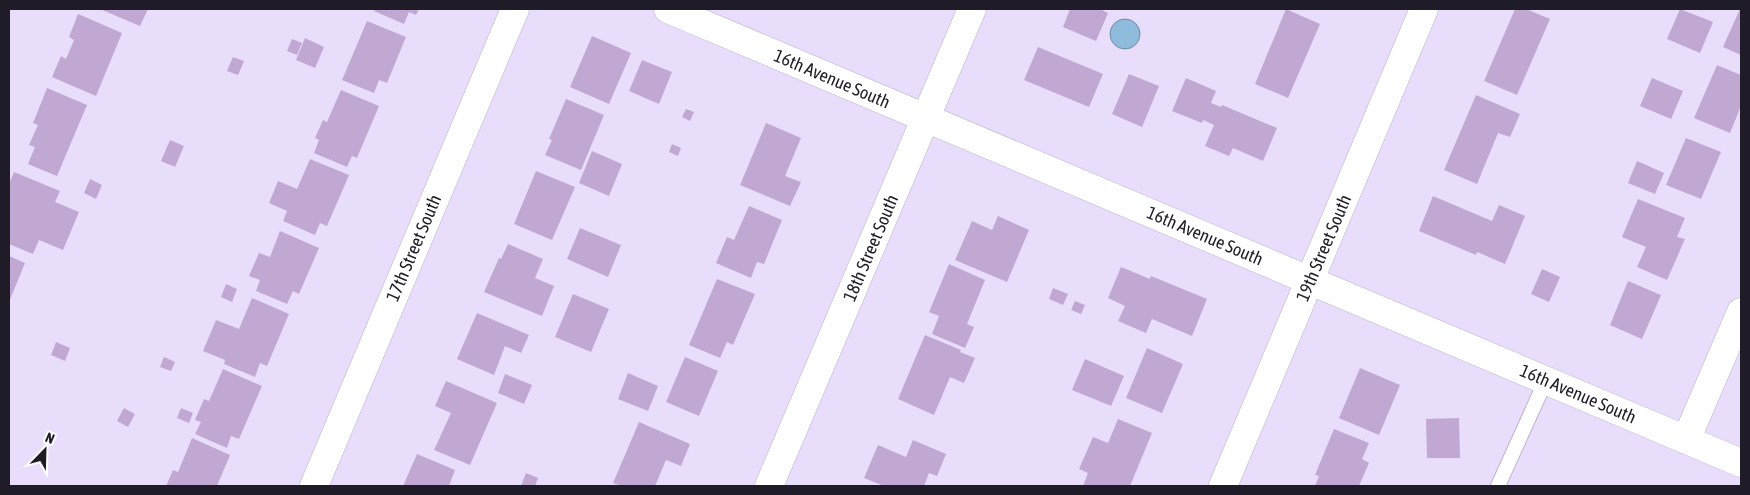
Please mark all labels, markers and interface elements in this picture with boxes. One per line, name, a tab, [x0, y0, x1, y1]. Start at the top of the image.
street label: 16th Avenue South	[771, 45, 893, 112]
street label: 17th Street South	[382, 191, 445, 304]
street label: 18th Street South	[839, 191, 902, 304]
street label: 19th Street South	[1292, 191, 1355, 304]
street label: 16th Avenue South	[1144, 202, 1266, 269]
street label: 16th Avenue South	[1517, 360, 1639, 427]
north arrow	[20, 425, 70, 475]
text: N	[43, 429, 57, 447]

